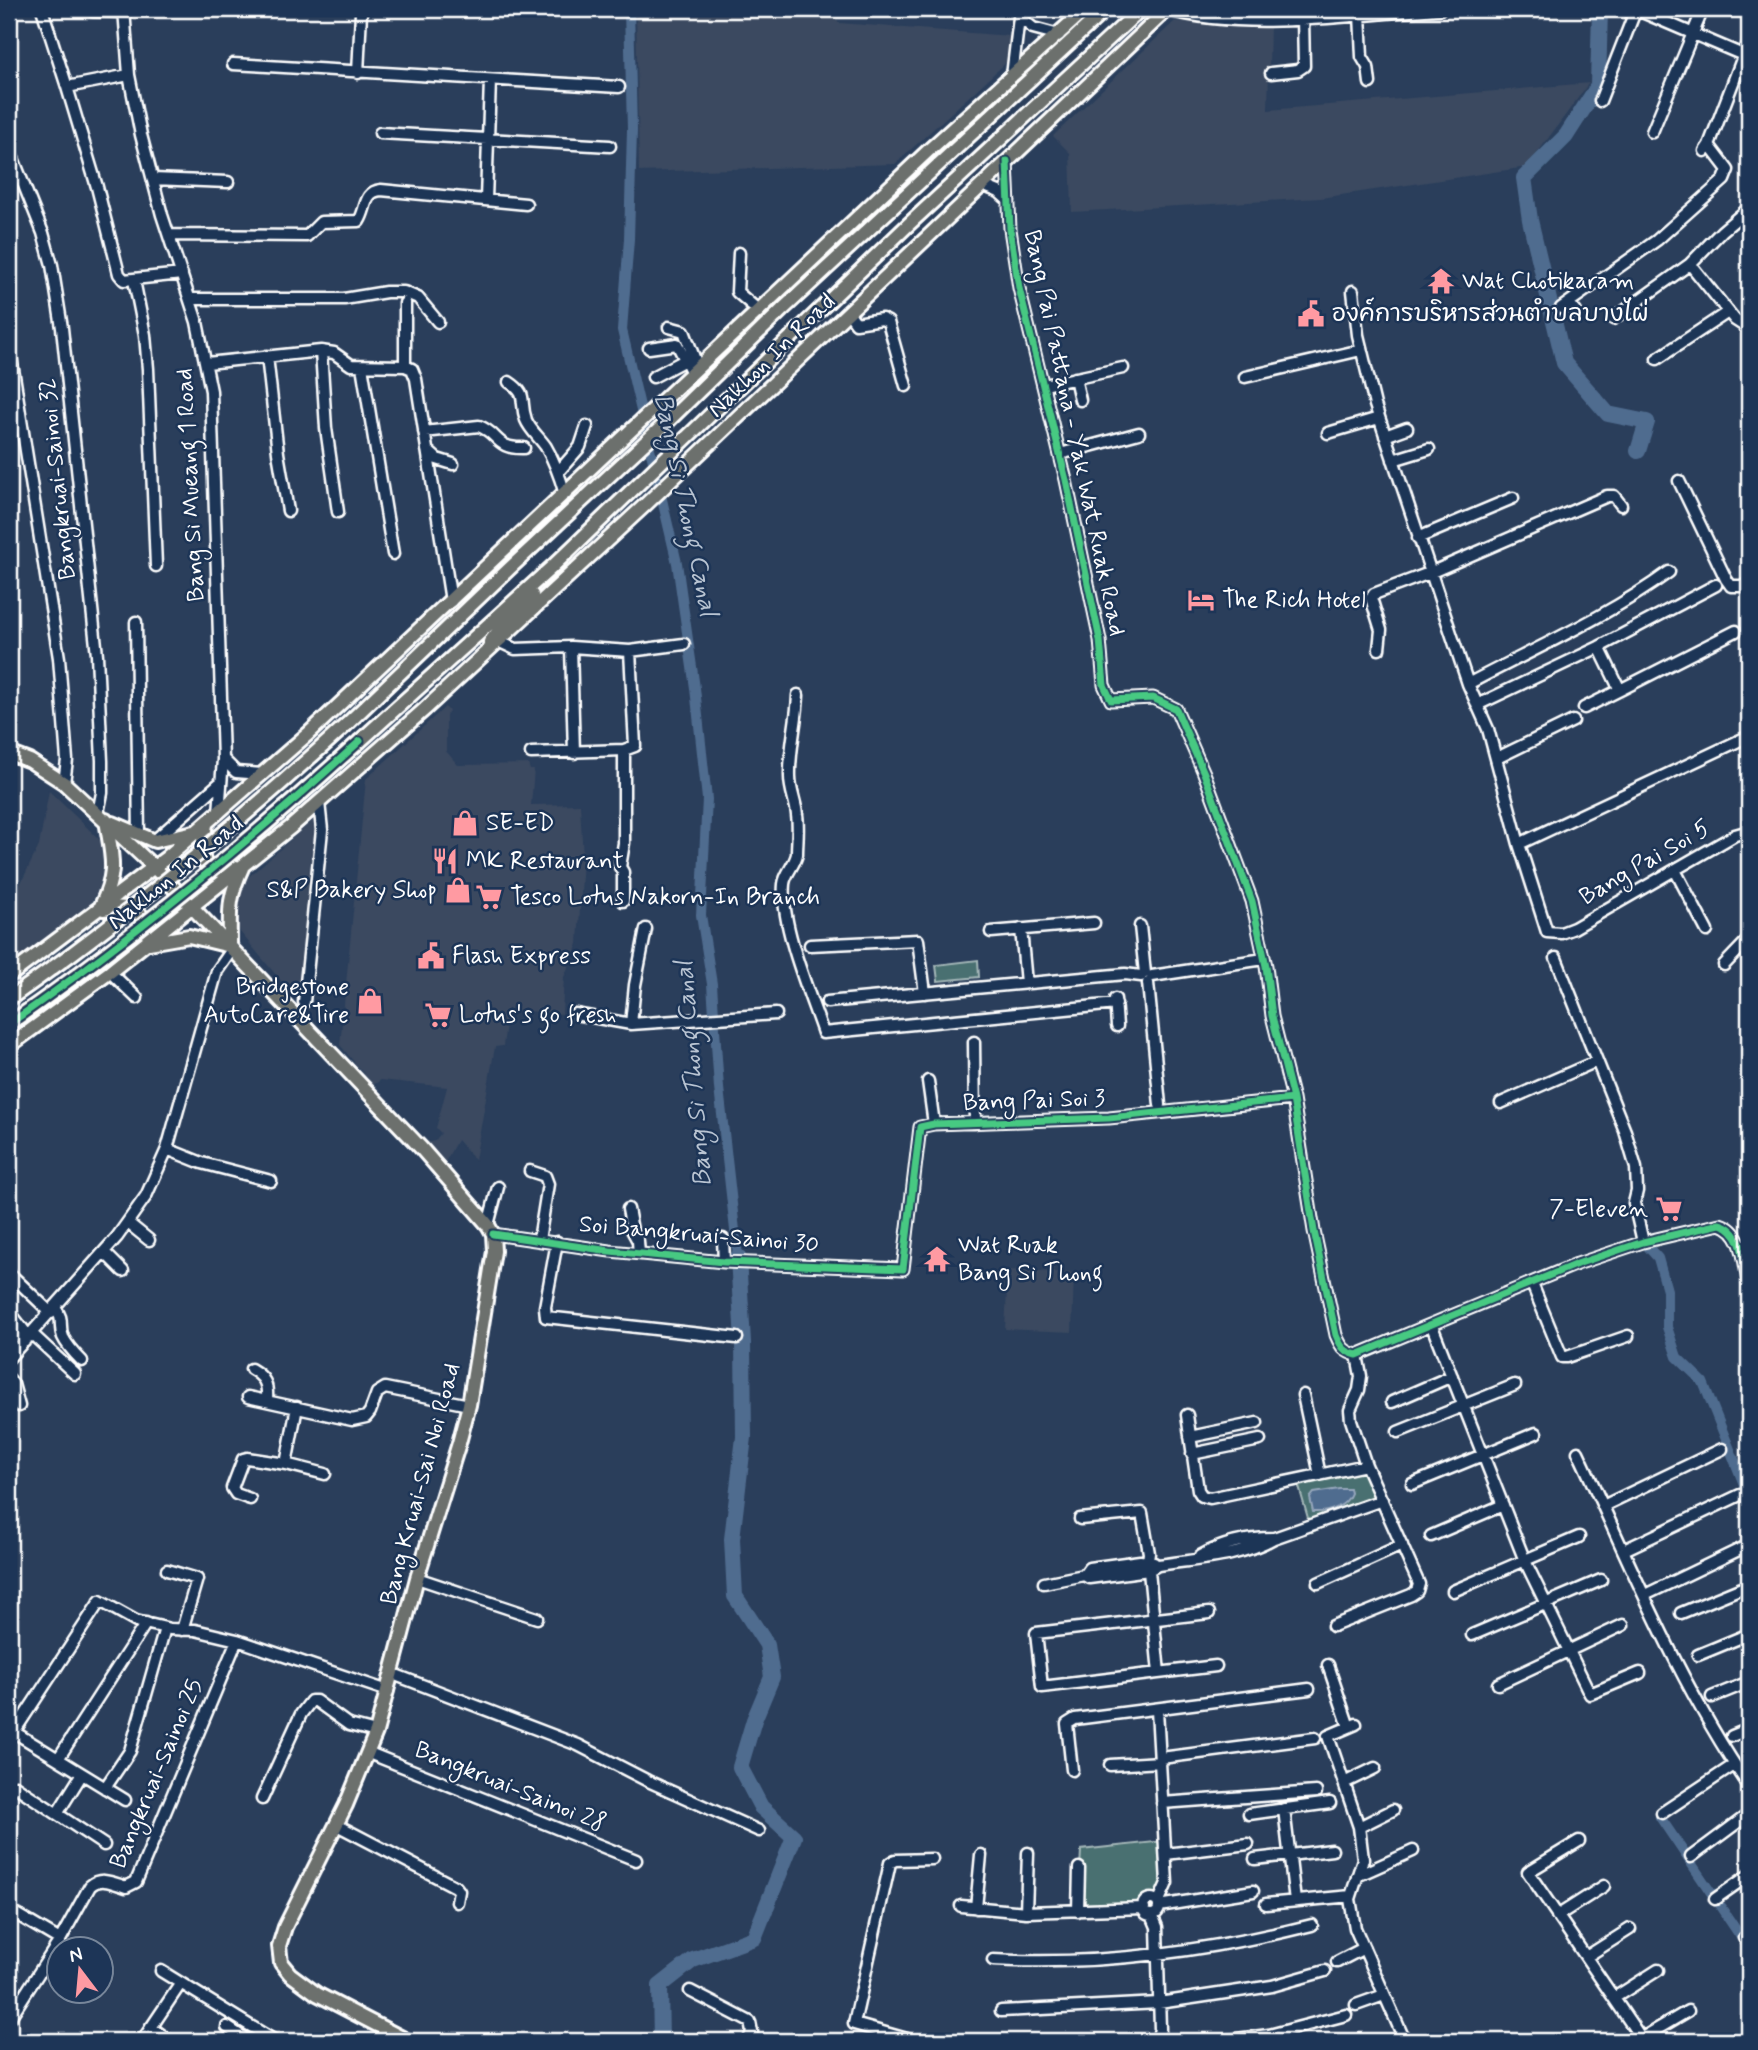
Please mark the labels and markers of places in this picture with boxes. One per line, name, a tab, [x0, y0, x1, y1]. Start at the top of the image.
temple icon: Wat Chotikaram	[1426, 266, 1456, 296]
place label: Wat Chotikaram	[1462, 266, 1634, 297]
place label: องค์การบริหารส่วนตำบลบางไผ่	[1332, 297, 1649, 330]
public building icon: องค์การบริหารส่วนตำบลบางไผ่	[1296, 299, 1326, 329]
hotel icon: The Rich Hotel	[1186, 585, 1216, 615]
place label: The Rich Hotel	[1222, 585, 1366, 616]
shop icon: SE-ED	[450, 808, 480, 838]
place label: SE-ED	[486, 808, 555, 839]
restaurant icon: MK Restaurant	[430, 846, 460, 876]
place label: MK Restaurant	[466, 846, 624, 877]
place label: S&P Bakery Shop	[266, 875, 437, 906]
shop icon: S&P Bakery Shop	[443, 875, 473, 905]
supermarket icon: Tesco Lotus Nakorn-In Branch	[474, 882, 504, 912]
place label: Tesco Lotus Nakorn-In Branch	[510, 882, 820, 913]
public building icon: Flash Express	[416, 941, 446, 971]
place label: Flash Express	[452, 941, 591, 972]
place label: Bridgestone AutoCare&Tire	[203, 972, 349, 1031]
shop icon: Bridgestone AutoCare&Tire	[355, 986, 385, 1016]
supermarket icon: Lotus's go fresh	[423, 1000, 453, 1030]
place label: Lotus's go fresh	[459, 1000, 617, 1034]
place label: 7-Eleven	[1549, 1194, 1648, 1225]
supermarket icon: 7-Eleven	[1654, 1194, 1684, 1224]
place label: Wat Ruak Bang Si Thong	[958, 1230, 1103, 1292]
temple icon: Wat Ruak Bang Si Thong	[922, 1244, 952, 1274]

